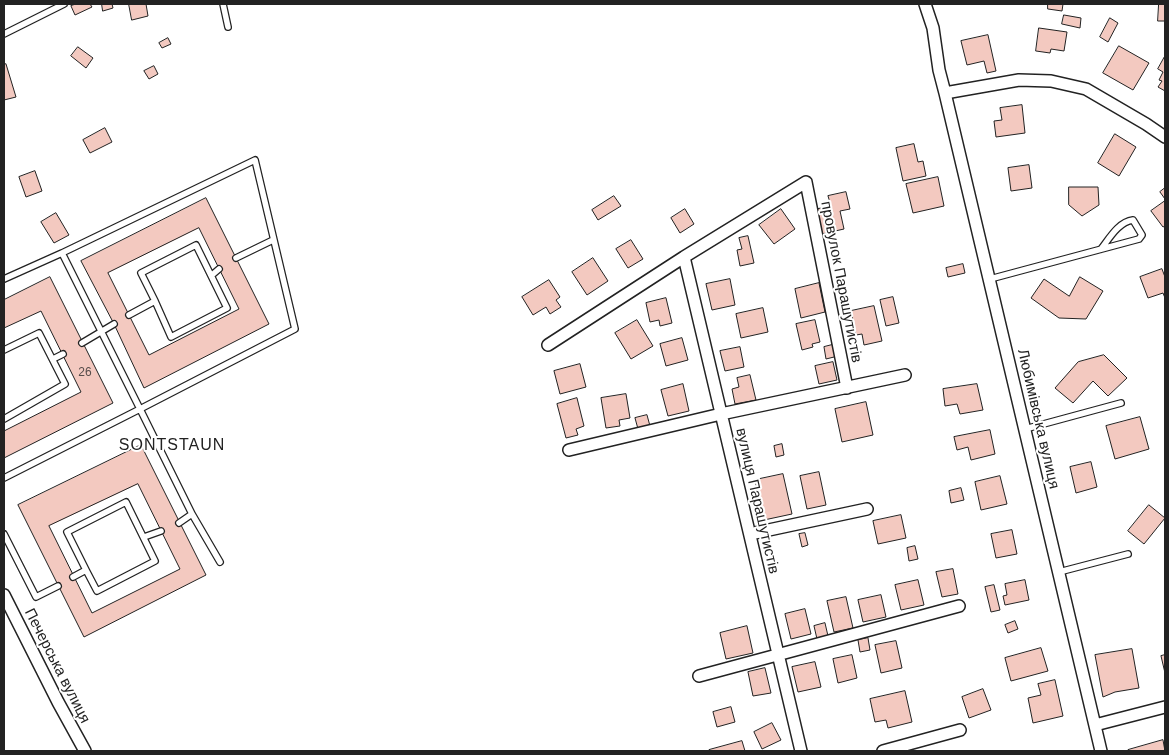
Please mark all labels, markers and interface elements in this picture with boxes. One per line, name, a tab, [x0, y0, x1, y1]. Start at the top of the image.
street label: провулок Парашутистів	[817, 200, 865, 364]
street label: Любимівська вулиця	[1013, 347, 1063, 491]
house number: 26	[78, 366, 92, 380]
street label: вулиця Парашутистів	[731, 426, 783, 576]
district label: SONTSTAUN	[118, 436, 226, 456]
street label: Печерська вулиця	[20, 606, 94, 726]

